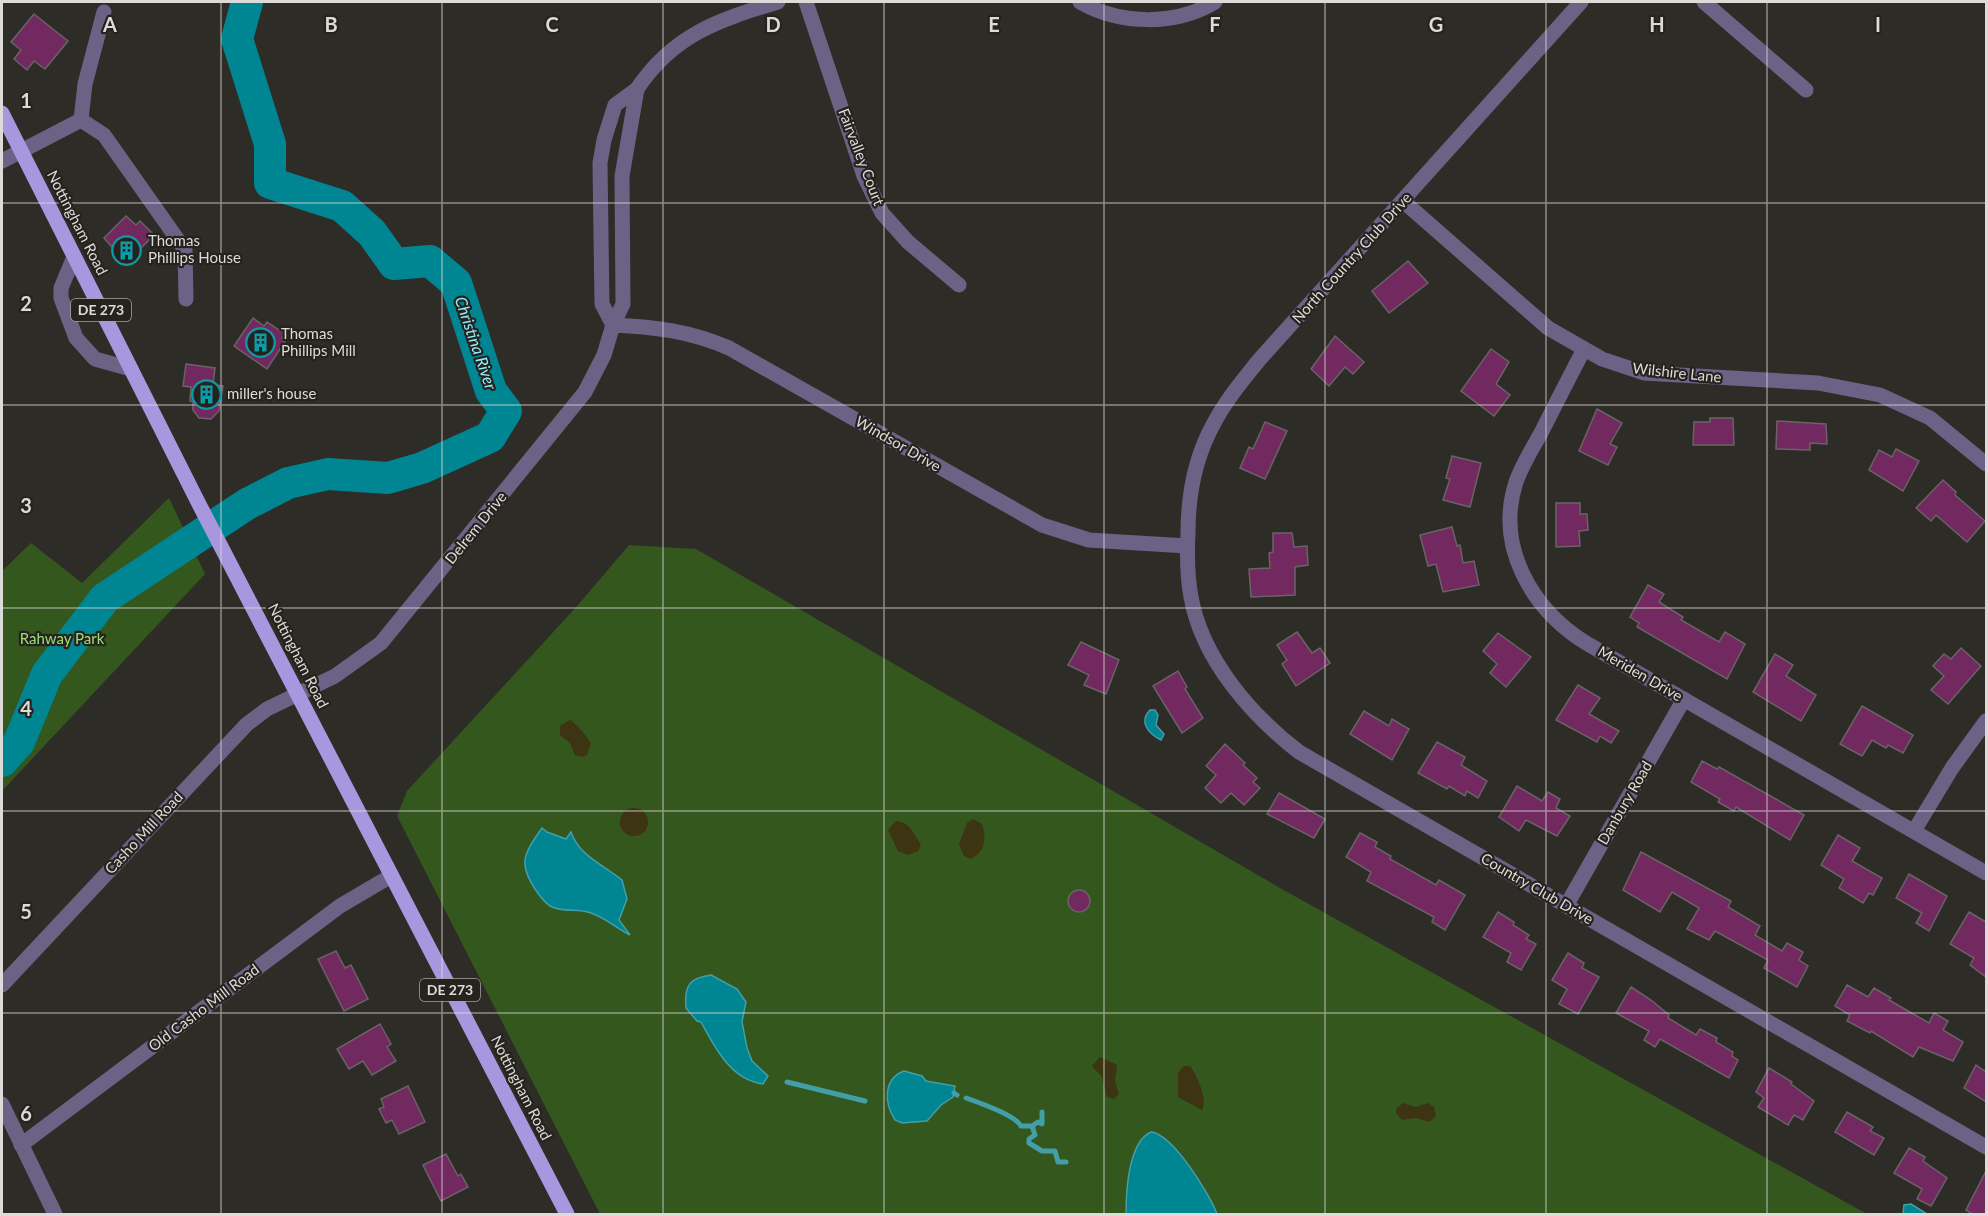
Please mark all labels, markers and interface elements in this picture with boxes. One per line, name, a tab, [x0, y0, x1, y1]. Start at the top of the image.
text: A	[102, 12, 117, 36]
text: B	[324, 12, 338, 36]
text: C	[545, 12, 559, 36]
text: D	[765, 12, 781, 36]
text: E	[988, 12, 1000, 36]
text: F	[1209, 12, 1221, 36]
text: G	[1429, 12, 1443, 36]
text: H	[1649, 12, 1665, 36]
text: I	[1875, 12, 1881, 36]
text: 1	[20, 88, 32, 112]
street label: Fairvalley Court	[835, 106, 889, 208]
street label: Nottingham Road	[44, 167, 112, 278]
street label: North Country Club Drive	[1288, 188, 1415, 326]
place label: Thomas Phillips House	[148, 231, 241, 266]
building icon: Thomas Phillips House	[111, 234, 143, 266]
text: 2	[20, 291, 32, 315]
water label: Christina River	[452, 294, 501, 392]
road number: DE 273	[71, 299, 131, 321]
place label: Thomas Phillips Mill	[281, 324, 356, 359]
building icon: Thomas Phillips Mill	[244, 327, 276, 359]
street label: Wilshire Lane	[1632, 358, 1723, 386]
building icon: miller's house	[190, 378, 222, 410]
place label: miller's house	[227, 384, 316, 402]
street label: Windsor Drive	[853, 411, 944, 475]
street label: Delrem Drive	[441, 488, 510, 567]
text: 3	[20, 493, 32, 517]
street label: Nottingham Road	[265, 600, 333, 711]
park label: Rahway Park	[20, 629, 105, 647]
street label: Meriden Drive	[1595, 642, 1686, 705]
text: 4	[20, 696, 32, 720]
street label: Danbury Road	[1593, 757, 1655, 848]
street label: Casho Mill Road	[100, 787, 186, 877]
street label: Country Club Drive	[1478, 849, 1597, 928]
text: 5	[20, 899, 32, 923]
street label: Old Casho Mill Road	[144, 960, 262, 1055]
road number: DE 273	[420, 979, 480, 1001]
street label: Nottingham Road	[488, 1032, 556, 1143]
text: 6	[20, 1101, 32, 1125]

